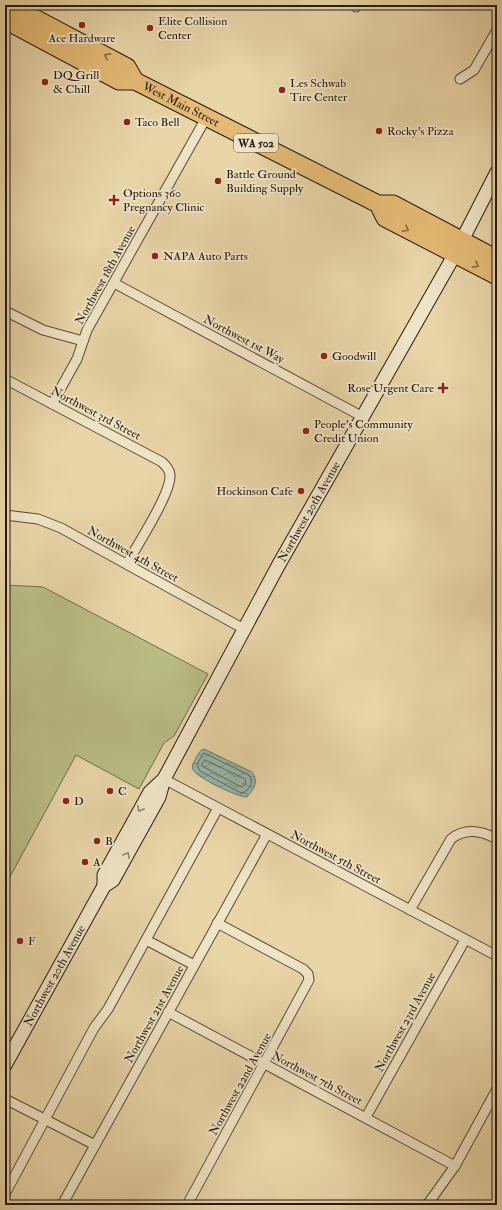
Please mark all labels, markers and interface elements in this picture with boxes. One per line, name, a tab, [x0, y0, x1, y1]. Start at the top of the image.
place label: Elite Collision Center	[158, 14, 227, 43]
marker: Ace Hardware	[77, 20, 87, 30]
marker: Elite Collision Center	[145, 23, 155, 33]
place label: Ace Hardware	[48, 31, 115, 46]
one-way arrow	[103, 54, 111, 61]
place label: DQ Grill & Chill	[53, 68, 99, 97]
place label: Les Schwab Tire Center	[290, 76, 348, 105]
marker: DQ Grill & Chill	[40, 77, 50, 87]
street label: West Main Street	[139, 79, 222, 131]
marker: Les Schwab Tire Center	[277, 85, 287, 95]
place label: Taco Bell	[135, 115, 180, 130]
marker: Taco Bell	[122, 117, 132, 127]
place label: Rocky's Pizza	[387, 124, 455, 139]
marker: Rocky's Pizza	[374, 126, 384, 136]
road number: WA 502	[234, 134, 278, 152]
place label: Battle Ground Building Supply	[226, 167, 304, 196]
marker: Battle Ground Building Supply	[213, 176, 223, 186]
place label: Options 360 Pregnancy Clinic	[123, 186, 205, 215]
marker: Options 360 Pregnancy Clinic	[108, 194, 120, 206]
street label: Northwest 18th Avenue	[72, 223, 139, 327]
one-way arrow	[402, 224, 409, 231]
place label: NAPA Auto Parts	[163, 249, 248, 264]
marker: NAPA Auto Parts	[150, 251, 160, 261]
one-way arrow	[472, 260, 479, 268]
street label: Northwest 1st Way	[201, 312, 288, 367]
place label: Goodwill	[332, 349, 376, 364]
marker: Goodwill	[319, 351, 329, 361]
place label: Rose Urgent Care	[347, 381, 434, 396]
marker: Rose Urgent Care	[437, 382, 449, 394]
street label: Northwest 3rd Street	[48, 383, 144, 444]
place label: People's Community Credit Union	[314, 417, 414, 446]
marker: People's Community Credit Union	[301, 426, 311, 436]
street label: Northwest 20th Avenue	[275, 459, 344, 565]
place label: Hockinson Cafe	[216, 484, 293, 499]
marker: Hockinson Cafe	[296, 486, 306, 496]
street label: Northwest 4th Street	[85, 523, 181, 586]
place label: C	[118, 784, 127, 799]
marker: C	[105, 786, 115, 796]
place label: D	[74, 794, 84, 809]
marker: D	[61, 796, 71, 806]
one-way arrow	[137, 805, 145, 812]
street label: Northwest 5th Street	[288, 827, 384, 888]
place label: B	[105, 834, 113, 849]
marker: B	[92, 836, 102, 846]
one-way arrow	[122, 852, 129, 859]
place label: A	[92, 855, 101, 870]
marker: A	[80, 857, 90, 867]
street label: Northwest 20th Avenue	[21, 923, 89, 1029]
place label: F	[28, 934, 36, 949]
marker: F	[15, 936, 25, 946]
street label: Northwest 21st Avenue	[121, 963, 187, 1066]
street label: Northwest 23rd Avenue	[372, 970, 439, 1075]
street label: Northwest 22nd Avenue	[206, 1030, 275, 1138]
street label: Northwest 7th Street	[269, 1048, 365, 1109]

